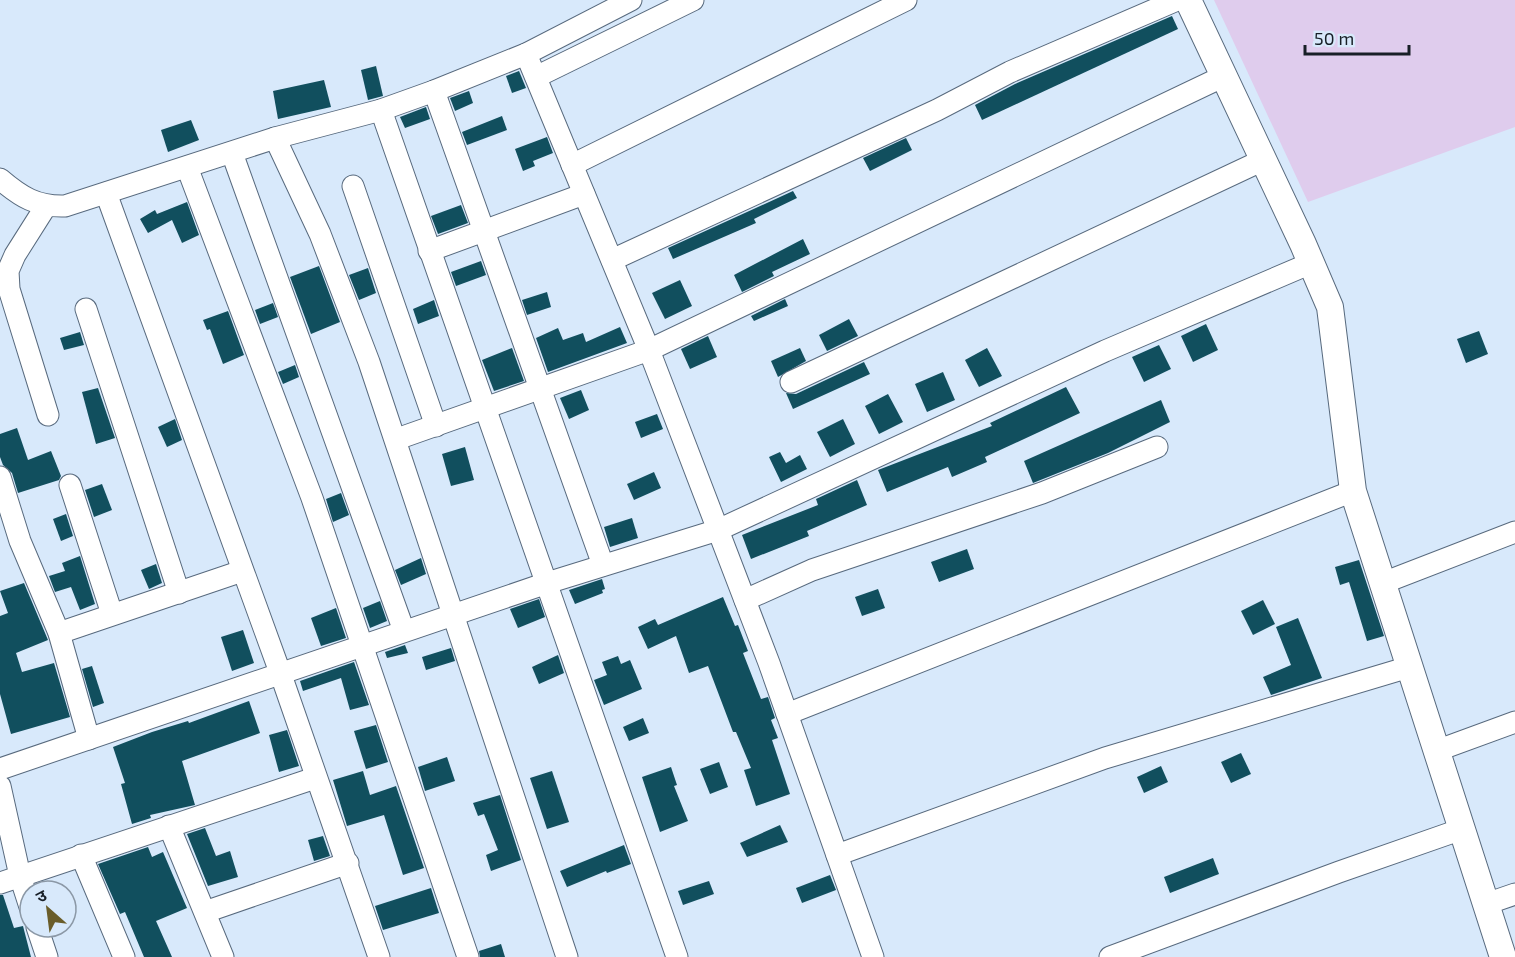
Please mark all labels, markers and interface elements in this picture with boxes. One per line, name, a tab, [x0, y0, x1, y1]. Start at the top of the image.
scale bar	[1305, 18, 1408, 56]
text: 50 m	[1314, 27, 1354, 49]
north arrow	[18, 879, 78, 939]
text: उ	[32, 884, 50, 906]

